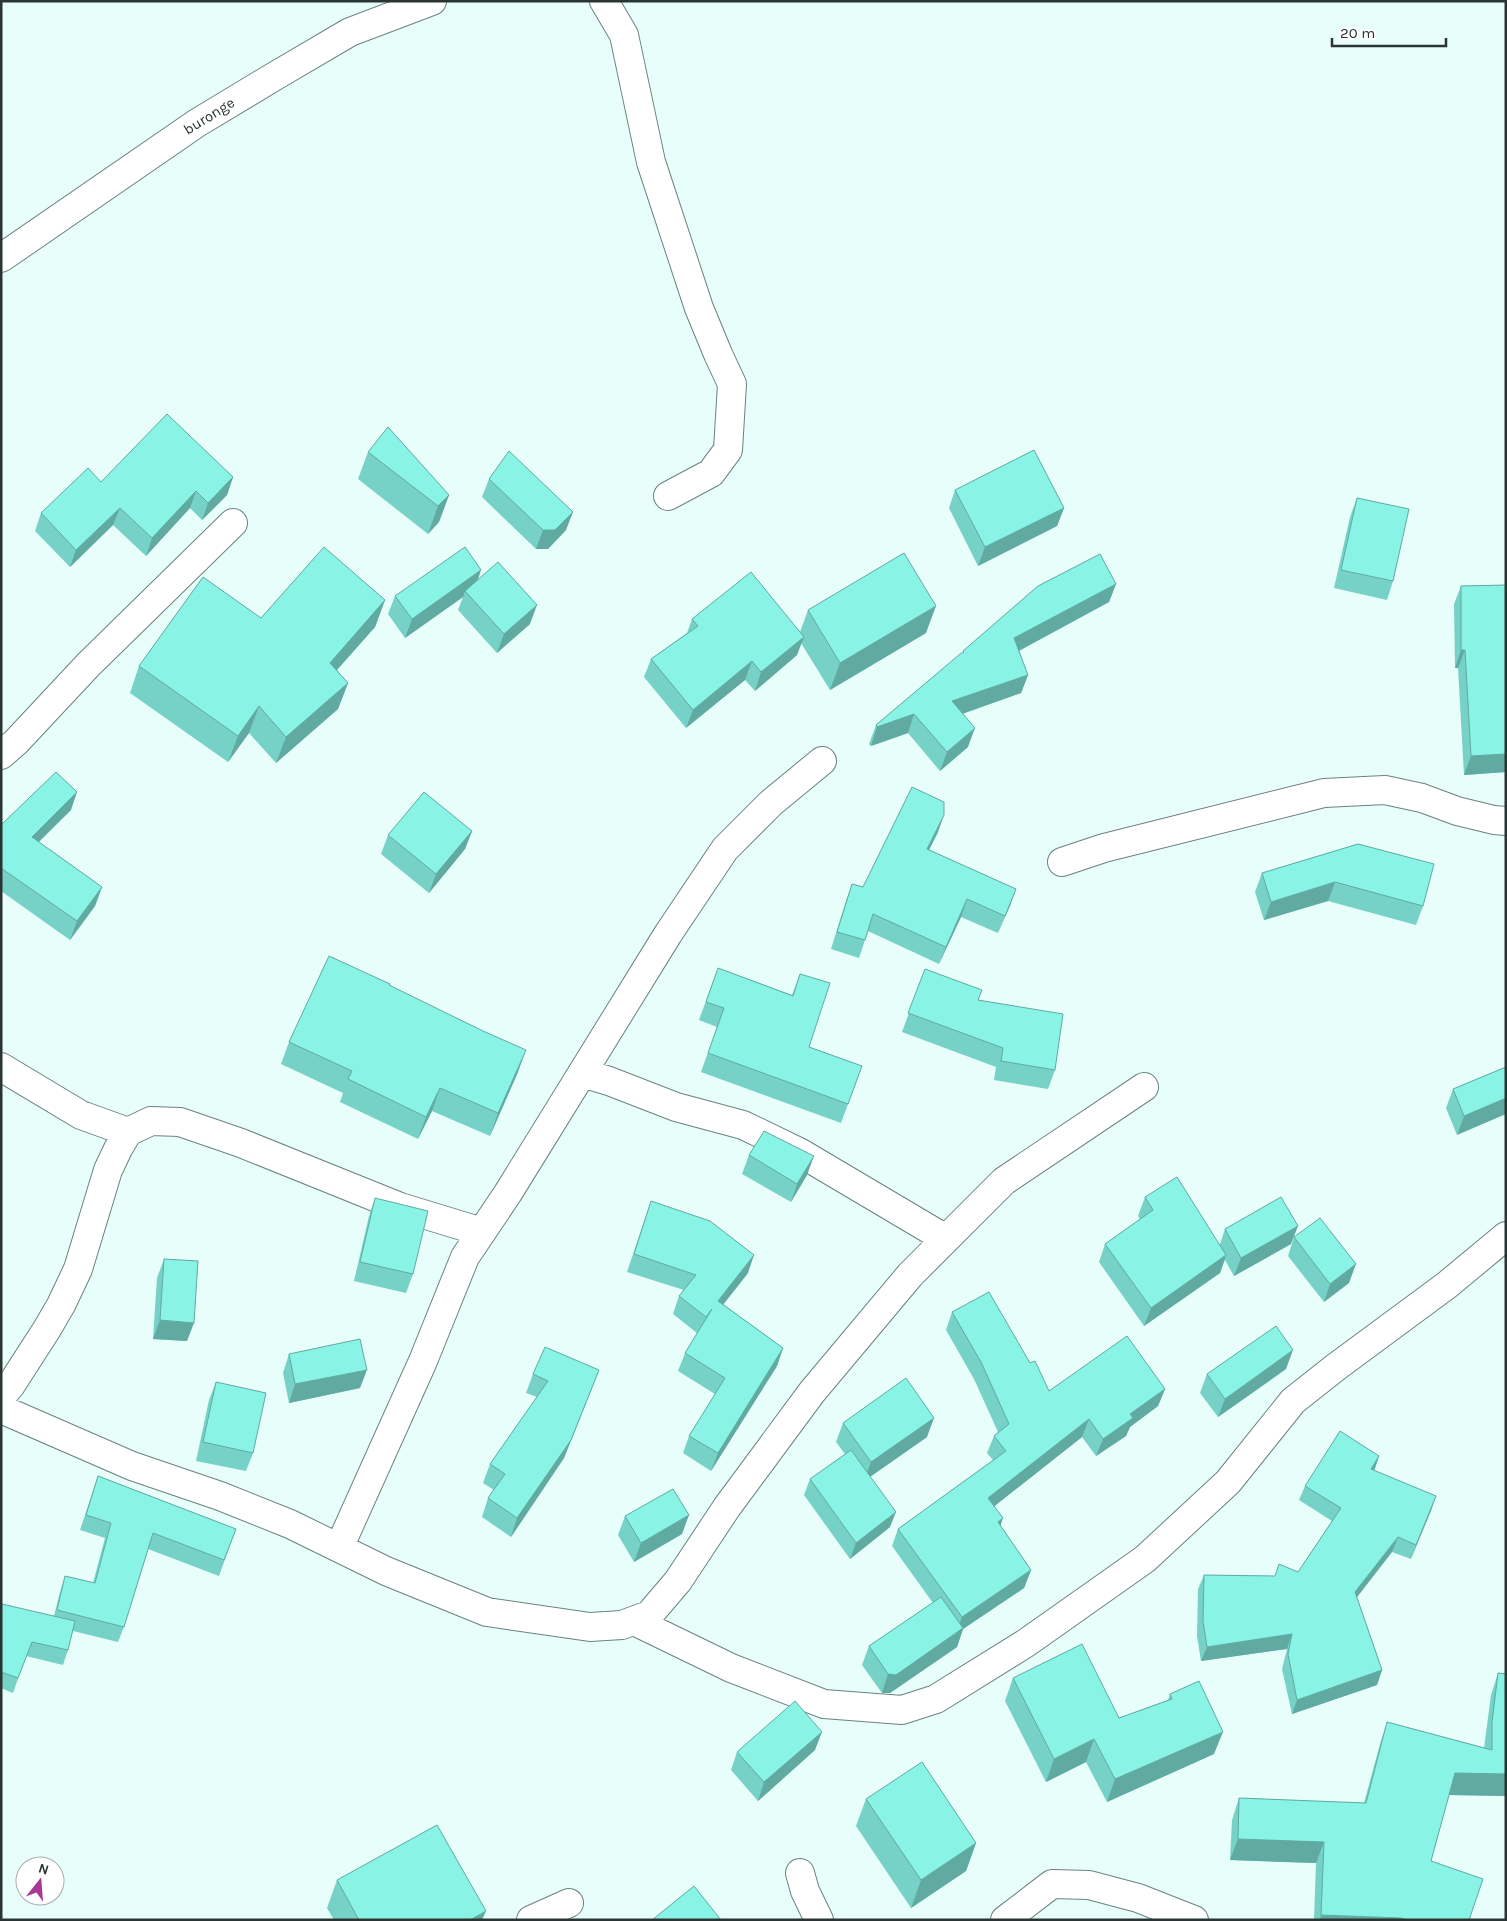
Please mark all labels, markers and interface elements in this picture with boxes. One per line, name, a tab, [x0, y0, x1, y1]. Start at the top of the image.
scale bar	[1332, 15, 1446, 47]
text: 20 m	[1340, 24, 1375, 42]
street label: buronge	[180, 93, 238, 139]
north arrow	[15, 1856, 65, 1906]
text: N	[36, 1859, 51, 1879]

